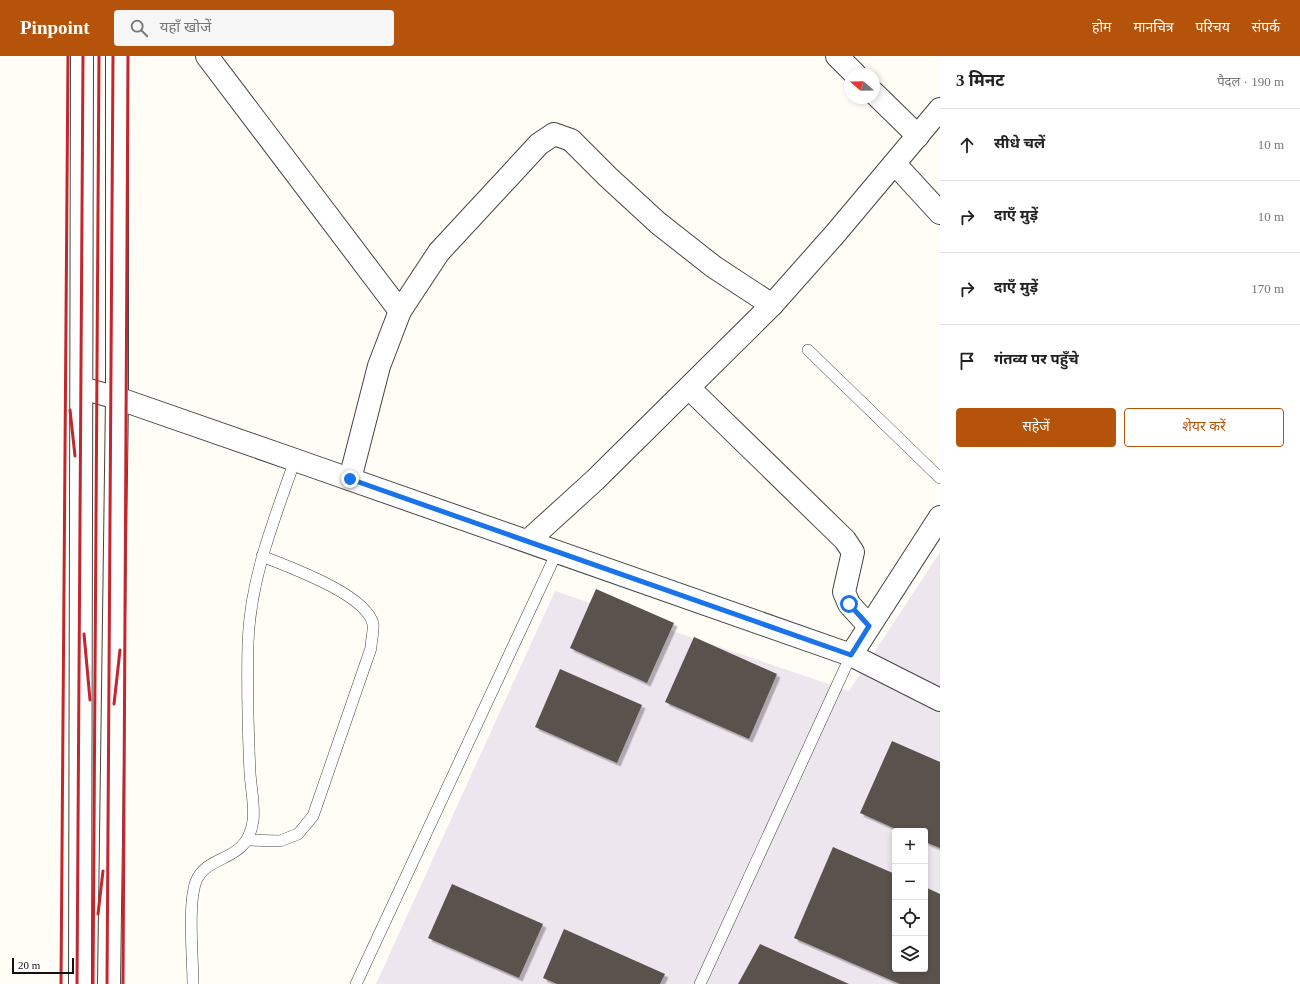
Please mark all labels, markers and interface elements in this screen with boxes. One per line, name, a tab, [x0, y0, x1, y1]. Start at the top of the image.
search box	[114, 10, 394, 46]
text: Pinpoint	[20, 17, 90, 38]
icon: search	[128, 17, 150, 39]
text: यहाँ खोजें	[160, 19, 211, 35]
text: होम	[1092, 20, 1111, 35]
text: मानचित्र	[1133, 20, 1174, 35]
text: परिचय	[1196, 20, 1230, 35]
text: संपर्क	[1252, 20, 1280, 35]
north arrow	[844, 68, 880, 104]
text: 3 मिनट	[956, 71, 1004, 90]
text: पैदल · 190 m	[1217, 74, 1284, 89]
icon: ahead	[956, 134, 978, 156]
text: सीधे चलें	[994, 135, 1045, 151]
text: 10 m	[1258, 137, 1284, 152]
icon: right	[956, 206, 978, 228]
text: दाएँ मुड़ें	[994, 207, 1038, 223]
text: 10 m	[1258, 209, 1284, 224]
icon: right	[956, 278, 978, 300]
text: दाएँ मुड़ें	[994, 279, 1038, 295]
text: 170 m	[1251, 281, 1284, 296]
icon: arrive	[956, 350, 978, 372]
text: गंतव्य पर पहुँचे	[994, 351, 1079, 367]
button: सहेजें	[956, 408, 1116, 447]
button: शेयर करें	[1124, 408, 1284, 447]
route end	[341, 470, 359, 488]
route start	[840, 595, 858, 613]
map controls	[892, 828, 928, 972]
button: +	[892, 828, 928, 864]
button: −	[892, 864, 928, 900]
button: locate	[892, 900, 928, 936]
button: layers	[892, 936, 928, 972]
scale bar	[12, 956, 74, 975]
text: 20 m	[18, 959, 40, 971]

